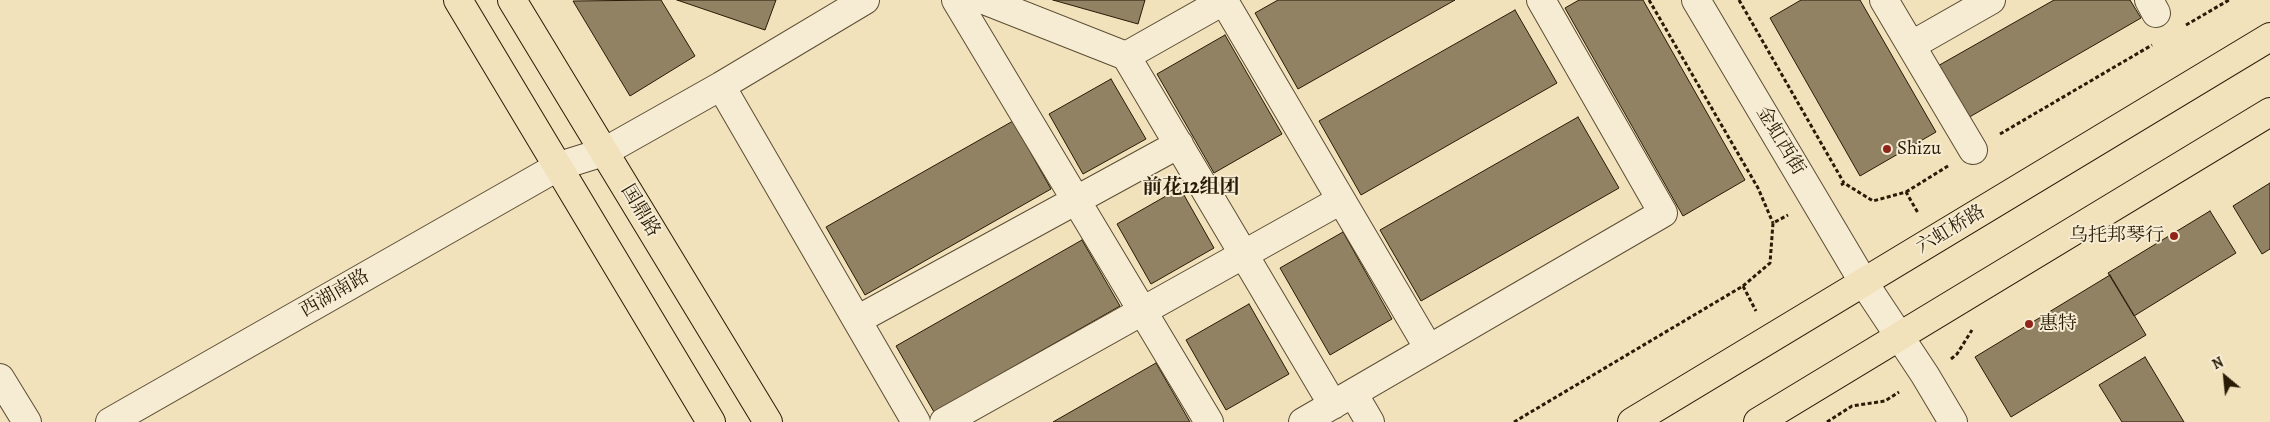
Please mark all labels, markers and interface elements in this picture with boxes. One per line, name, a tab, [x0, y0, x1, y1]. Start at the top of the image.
street label: 金虹西街	[1751, 103, 1809, 179]
place label: Shizu	[1897, 138, 1941, 160]
marker: Shizu	[1881, 143, 1893, 155]
district label: 前花12组团	[1143, 176, 1239, 200]
street label: 国鼎路	[616, 181, 664, 241]
street label: 六虹桥路	[1913, 201, 1989, 259]
place label: 乌托邦琴行	[2069, 225, 2164, 247]
marker: 乌托邦琴行	[2168, 230, 2180, 242]
street label: 西湖南路	[296, 265, 374, 323]
place label: 惠特	[2039, 313, 2077, 335]
marker: 惠特	[2023, 318, 2035, 330]
north arrow	[2200, 352, 2250, 402]
text: N	[2209, 353, 2227, 374]

